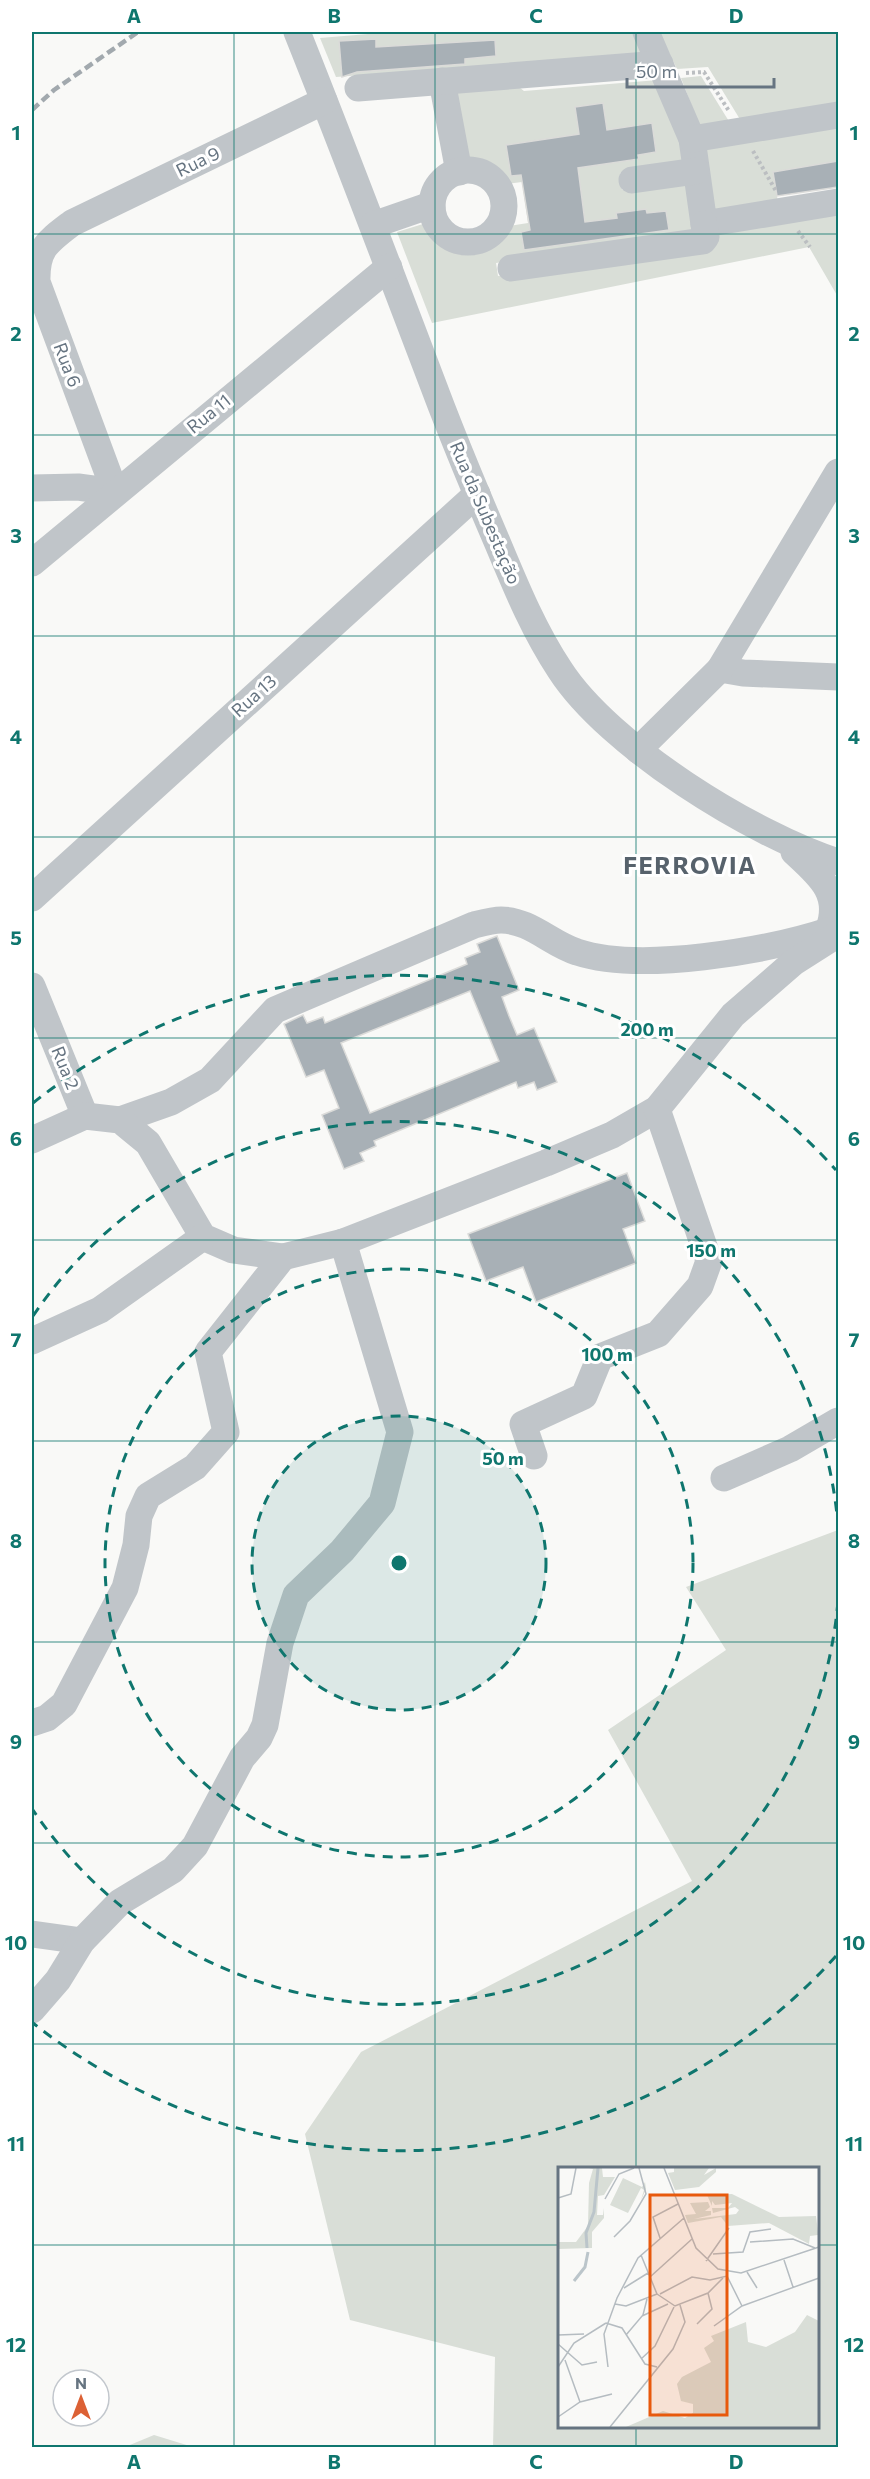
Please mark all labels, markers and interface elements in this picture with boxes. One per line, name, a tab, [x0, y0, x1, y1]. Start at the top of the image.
text: A	[127, 3, 141, 27]
text: B	[327, 3, 341, 27]
text: C	[529, 3, 543, 27]
text: D	[729, 3, 743, 27]
scale bar	[627, 51, 774, 89]
text: 50 m	[636, 60, 677, 82]
text: 1	[11, 120, 21, 144]
text: 1	[849, 120, 859, 144]
street label: Rua 9	[172, 141, 223, 181]
text: 2	[10, 321, 22, 345]
text: 2	[848, 321, 860, 345]
street label: Rua 6	[49, 339, 86, 390]
street label: Rua 11	[182, 389, 235, 438]
street label: Rua da Subestação	[446, 438, 526, 587]
text: 3	[10, 523, 22, 547]
text: 3	[848, 523, 860, 547]
street label: Rua 13	[226, 669, 280, 721]
text: 4	[10, 724, 22, 748]
text: 4	[848, 724, 860, 748]
district label: FERROVIA	[623, 850, 757, 879]
text: 5	[10, 925, 22, 949]
text: 5	[848, 925, 860, 949]
text: 200 m	[620, 1018, 674, 1040]
street label: Rua 2	[47, 1043, 85, 1093]
text: 6	[10, 1126, 22, 1150]
text: 6	[848, 1126, 860, 1150]
text: 150 m	[686, 1239, 736, 1261]
text: 7	[11, 1327, 22, 1351]
text: 7	[849, 1327, 860, 1351]
text: 100 m	[581, 1343, 633, 1365]
text: 50 m	[482, 1447, 524, 1469]
text: 8	[10, 1528, 22, 1552]
text: 8	[848, 1528, 860, 1552]
centre of rings	[389, 1553, 409, 1573]
text: 9	[10, 1729, 22, 1753]
text: 9	[848, 1729, 860, 1753]
text: 10	[5, 1930, 27, 1954]
text: 10	[843, 1930, 865, 1954]
text: 11	[7, 2131, 25, 2155]
text: 11	[845, 2131, 863, 2155]
inset map	[558, 2167, 819, 2428]
text: 12	[6, 2332, 26, 2356]
text: 12	[844, 2332, 864, 2356]
north arrow	[51, 2368, 111, 2428]
text: N	[75, 2373, 87, 2392]
text: A	[127, 2449, 141, 2473]
text: B	[327, 2449, 341, 2473]
text: C	[529, 2449, 543, 2473]
text: D	[729, 2449, 743, 2473]

